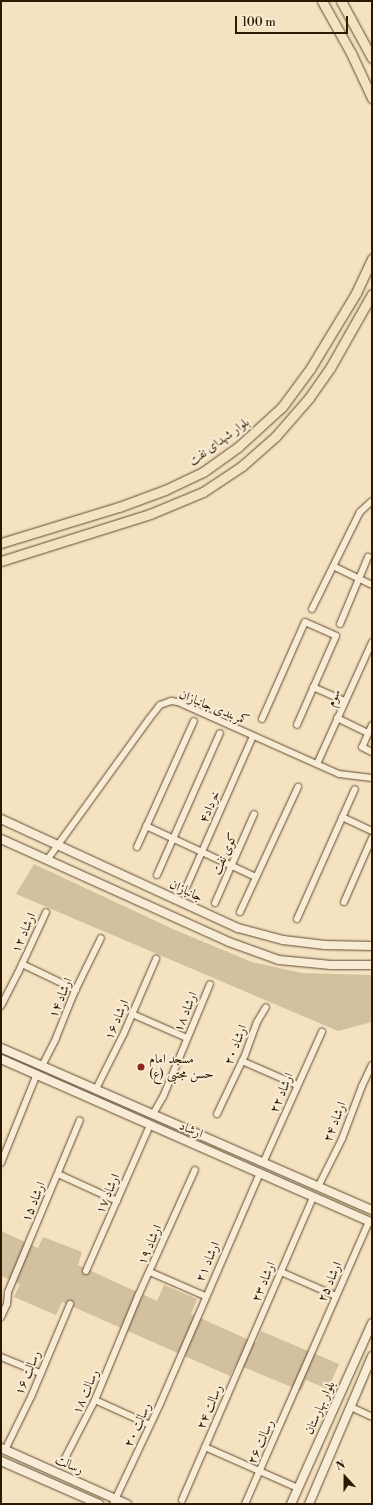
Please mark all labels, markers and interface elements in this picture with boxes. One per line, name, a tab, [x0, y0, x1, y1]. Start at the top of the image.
scale bar	[237, 8, 350, 34]
text: 100 m	[242, 15, 276, 30]
street label: بلوار شهدای نفت	[186, 415, 252, 469]
street label: کمربندی جانبازان	[177, 687, 251, 729]
street label: سوم	[323, 687, 345, 709]
street label: خرداد۴	[196, 789, 224, 825]
street label: کوی نفت	[209, 830, 241, 878]
street label: جانبازان	[167, 877, 205, 905]
street label: ارشاد ۱۲	[8, 911, 40, 955]
street label: ارشاد ۱۴	[46, 976, 76, 1020]
street label: ارشاد ۱۸	[171, 990, 201, 1034]
street label: ارشاد ۱۶	[101, 998, 133, 1042]
street label: ارشاد ۲۰	[221, 1023, 251, 1067]
place label: مسجد امام حسن مجتبی (ع)	[149, 1052, 214, 1083]
marker: مسجد امام حسن مجتبی (ع)	[136, 1062, 146, 1072]
street label: ارشاد ۲۲	[267, 1071, 297, 1115]
street label: ارشاد ۲۴	[320, 1100, 350, 1144]
street label: ارشاد	[177, 1118, 205, 1142]
street label: ارشاد ۱۷	[92, 1172, 124, 1216]
street label: ارشاد ۱۵	[19, 1180, 49, 1224]
street label: ارشاد ۱۹	[134, 1223, 166, 1267]
street label: ارشاد ۲۱	[192, 1240, 224, 1284]
street label: ارشاد ۲۳	[249, 1260, 279, 1304]
street label: ارشاد ۲۵	[314, 1260, 346, 1304]
street label: رسالت ۱۶	[12, 1348, 44, 1398]
street label: رسالت ۱۸	[69, 1367, 103, 1417]
street label: بلوار بهارستان	[301, 1379, 339, 1437]
street label: رسالت ۲۴	[194, 1382, 226, 1432]
street label: رسالت ٢٠	[121, 1400, 155, 1450]
street label: رسالت ۲۶	[244, 1417, 278, 1467]
street label: رسالت	[52, 1452, 86, 1478]
north arrow	[325, 1457, 365, 1497]
text: N	[334, 1458, 347, 1474]

